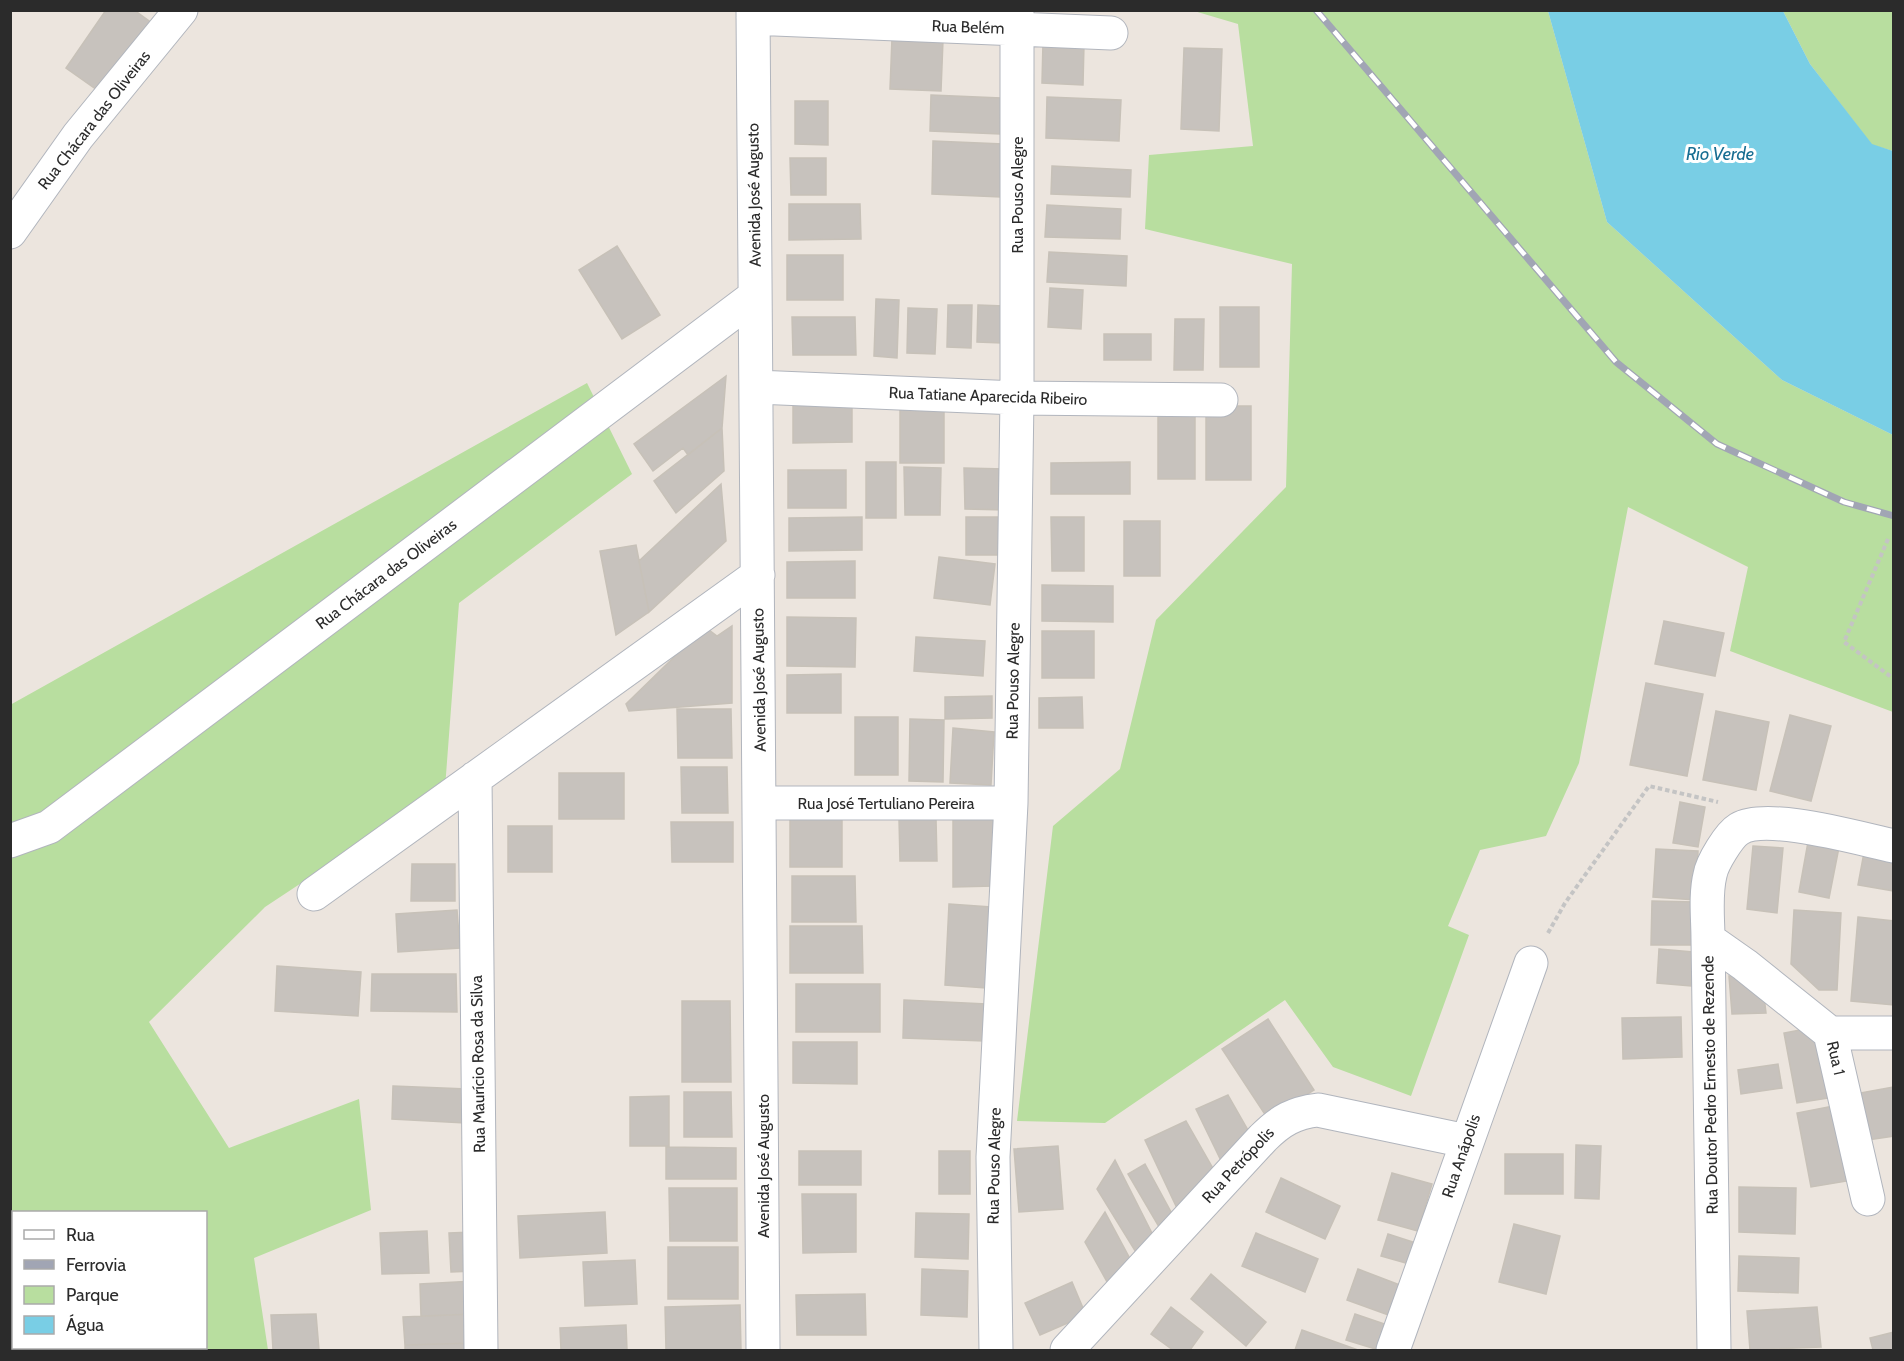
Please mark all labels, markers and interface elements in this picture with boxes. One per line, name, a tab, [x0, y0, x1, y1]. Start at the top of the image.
street label: Rua Belém	[931, 16, 1005, 38]
street label: Rua Chácara das Oliveiras	[34, 46, 154, 193]
street label: Avenida José Augusto	[743, 123, 765, 267]
street label: Rua Pouso Alegre	[1008, 137, 1027, 253]
water label: Rio Verde	[1686, 143, 1754, 165]
street label: Rua Tatiane Aparecida Ribeiro	[888, 383, 1088, 409]
street label: Rua Chácara das Oliveiras	[312, 515, 460, 633]
street label: Avenida José Augusto	[748, 608, 770, 752]
street label: Rua Pouso Alegre	[1002, 622, 1024, 740]
street label: Rua José Tertuliano Pereira	[798, 794, 975, 813]
street label: Rua Doutor Pedro Ernesto de Rezende	[1698, 955, 1722, 1215]
street label: Rua Maurício Rosa da Silva	[467, 975, 489, 1153]
street label: Rua 1	[1823, 1039, 1849, 1077]
street label: Avenida José Augusto	[754, 1094, 773, 1238]
street label: Rua Pouso Alegre	[983, 1107, 1005, 1225]
street label: Rua Anápolis	[1438, 1111, 1484, 1200]
street label: Rua Petrópolis	[1198, 1123, 1278, 1207]
legend	[12, 1211, 207, 1349]
text: Rua	[66, 1224, 95, 1246]
text: Ferrovia	[66, 1254, 126, 1276]
text: Parque	[66, 1284, 119, 1306]
text: Água	[66, 1314, 104, 1336]

